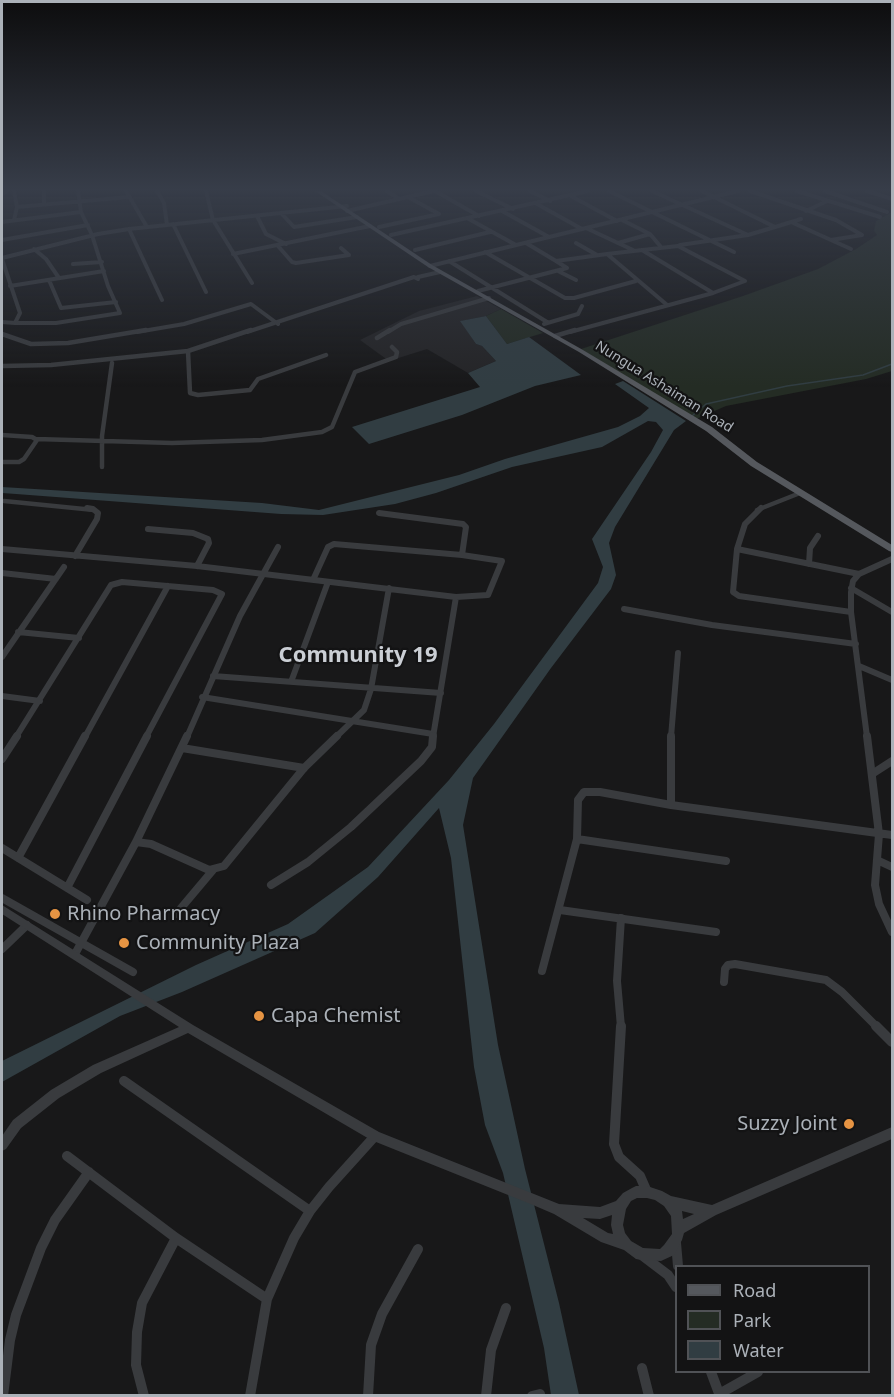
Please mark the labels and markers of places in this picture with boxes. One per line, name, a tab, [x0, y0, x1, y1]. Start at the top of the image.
place label: Rhino Pharmacy	[67, 902, 220, 926]
marker: Rhino Pharmacy	[48, 907, 62, 921]
place label: Community Plaza	[136, 931, 300, 955]
marker: Community Plaza	[117, 936, 131, 950]
place label: Capa Chemist	[271, 1004, 401, 1028]
marker: Capa Chemist	[252, 1009, 266, 1023]
place label: Suzzy Joint	[737, 1112, 837, 1136]
marker: Suzzy Joint	[842, 1117, 856, 1131]

